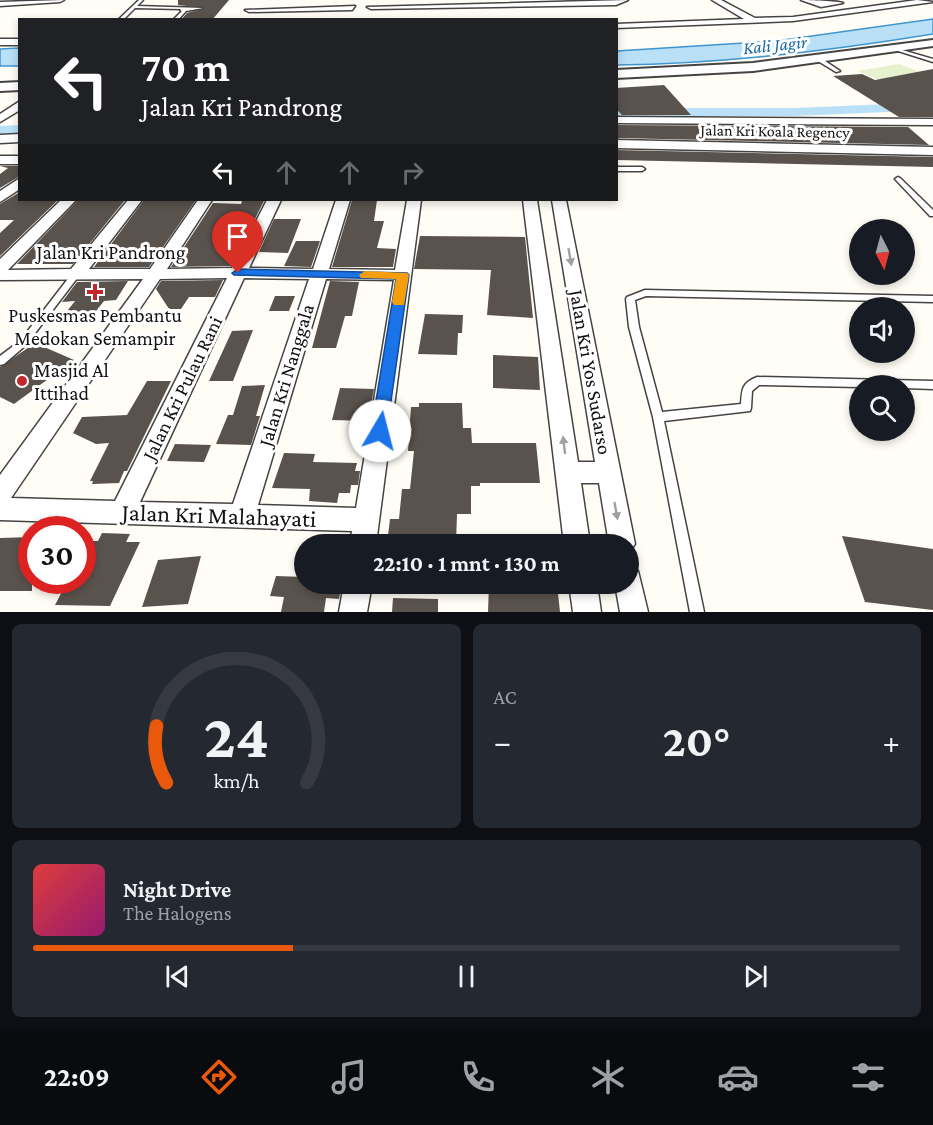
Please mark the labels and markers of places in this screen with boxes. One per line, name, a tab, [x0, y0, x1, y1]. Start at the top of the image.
pin	[212, 211, 263, 273]
marker: Puskesmas Pembantu Medokan Semampir	[86, 283, 104, 301]
place label: Puskesmas Pembantu Medokan Semampir	[8, 304, 182, 350]
place label: Masjid Al Ittihad	[34, 359, 109, 404]
marker: Masjid Al Ittihad	[15, 374, 29, 388]

